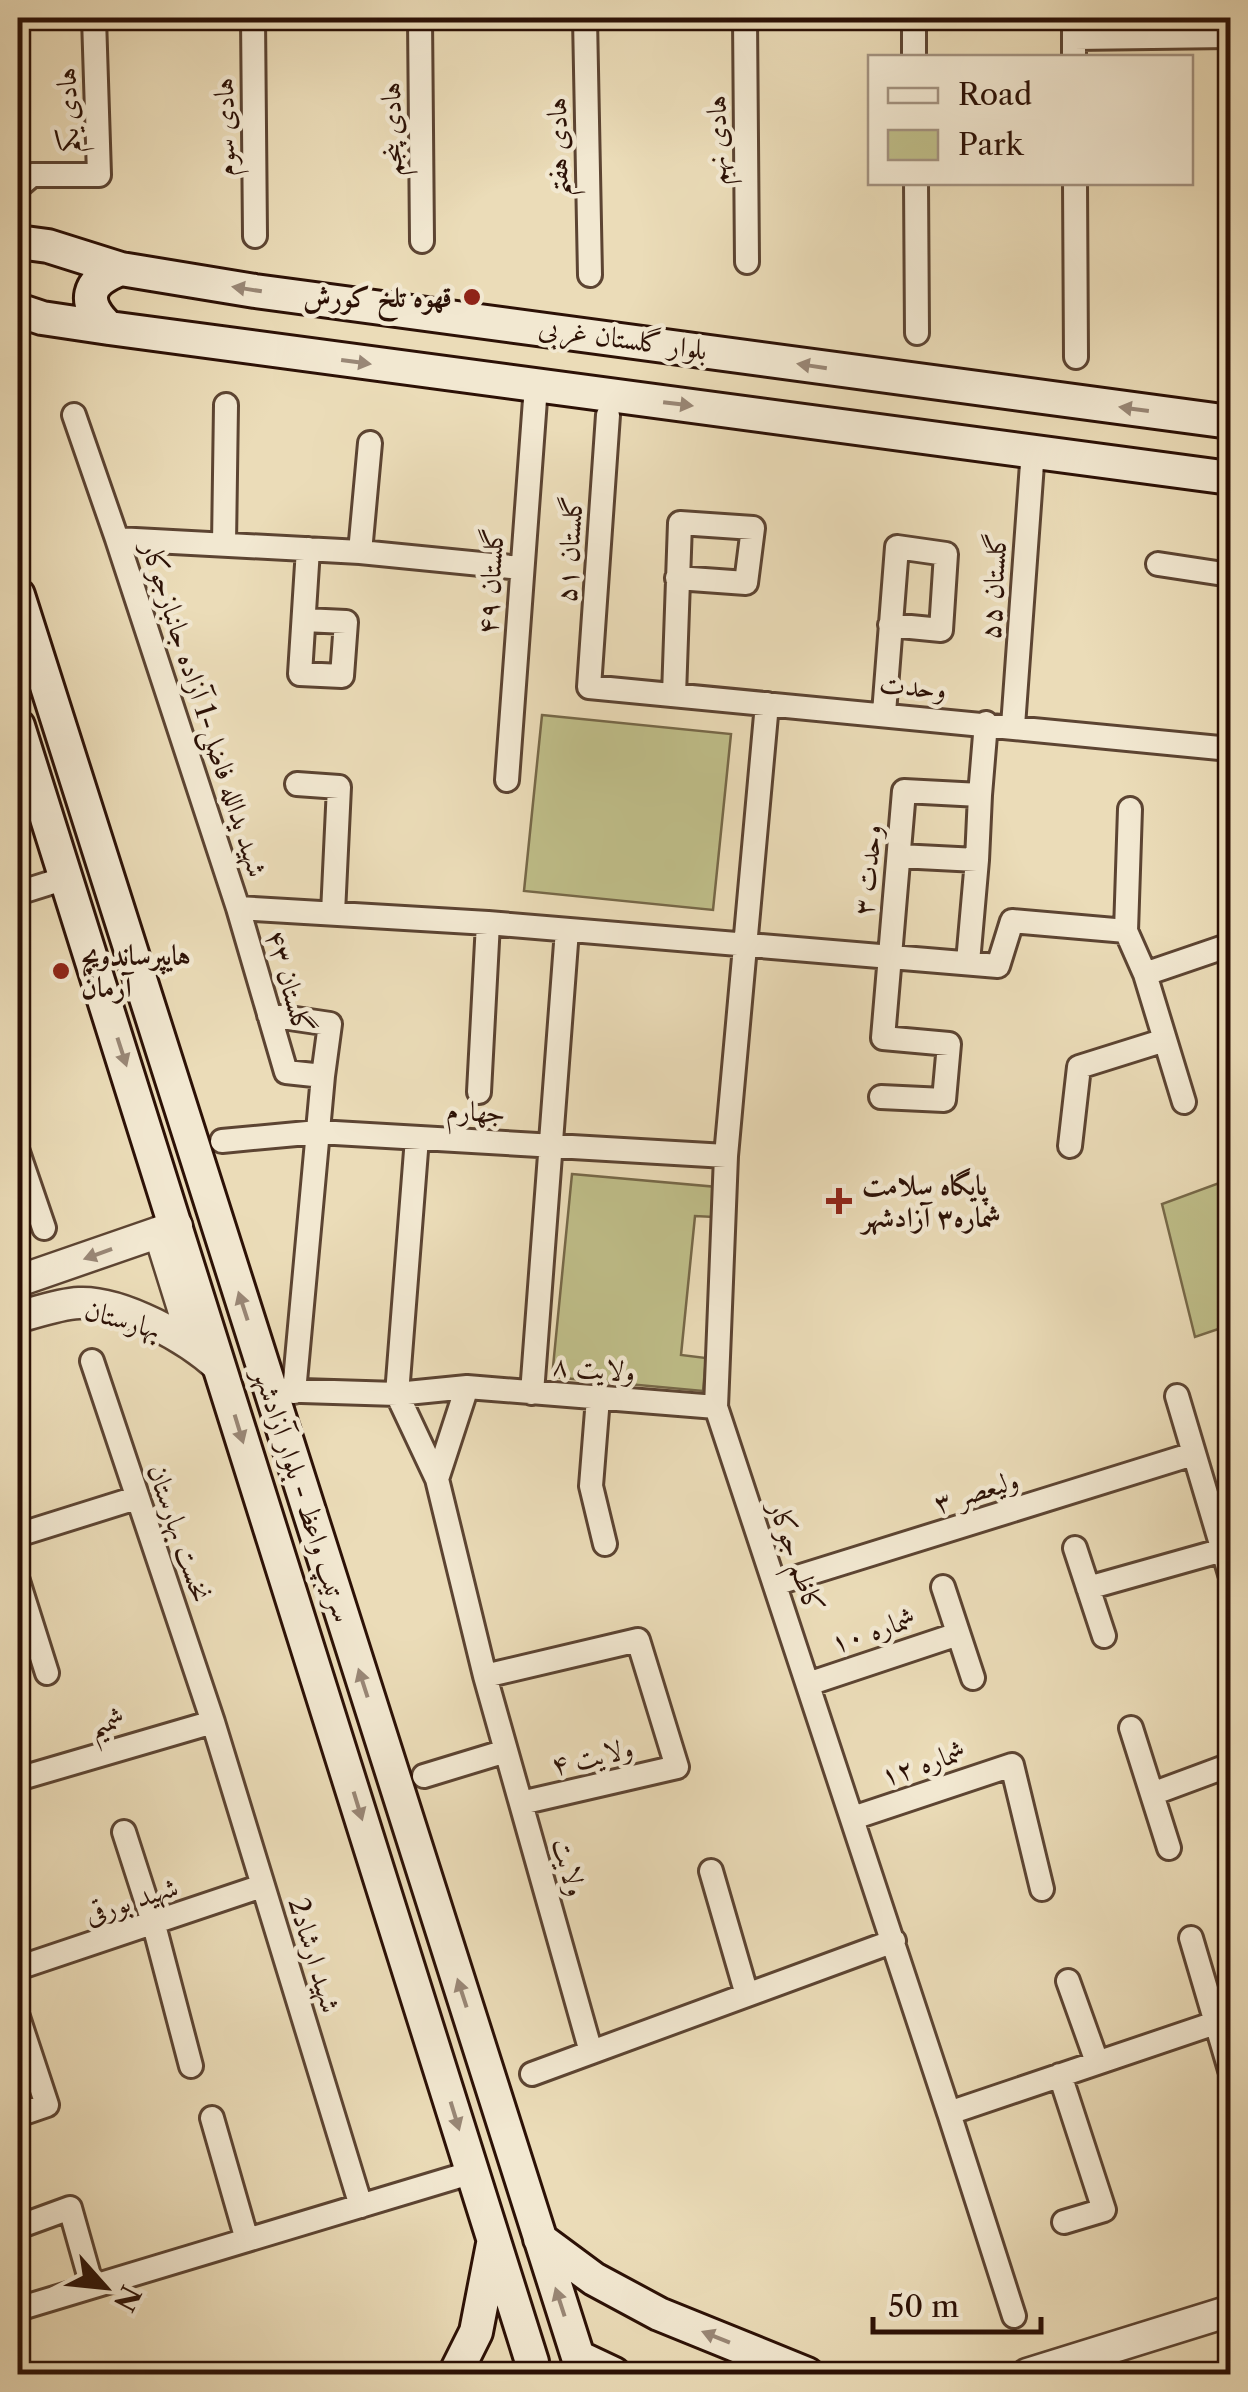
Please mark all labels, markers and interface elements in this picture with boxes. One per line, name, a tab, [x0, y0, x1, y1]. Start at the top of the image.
legend	[868, 55, 1193, 185]
street label: هادی یکم	[49, 66, 95, 153]
text: Road	[958, 76, 1032, 113]
street label: هادی سوم	[206, 77, 250, 177]
street label: هادی پنجم	[373, 81, 419, 176]
street label: هادی نهم	[699, 95, 743, 185]
street label: هادی هفتم	[539, 97, 586, 197]
text: Park	[958, 126, 1025, 163]
place label: قهوه تلخ کورش	[303, 280, 452, 323]
one-way arrow	[231, 281, 262, 296]
marker: قهوه تلخ کورش	[461, 286, 483, 308]
street label: بلوار گلستان غربی	[536, 309, 710, 370]
one-way arrow	[340, 354, 372, 370]
one-way arrow	[796, 357, 827, 373]
one-way arrow	[663, 397, 694, 413]
one-way arrow	[1118, 400, 1149, 416]
street label: گلستان ۵۱	[548, 494, 590, 604]
street label: گلستان ۴۹	[469, 526, 511, 636]
street label: گلستان ۵۵	[972, 531, 1014, 641]
street label: شهید یدالله فاضلی-1 آزاده جانبازجوکار	[130, 534, 275, 882]
street label: وحدت	[878, 666, 948, 706]
street label: وحدت ۳	[845, 823, 889, 917]
street label: گلستان ۴۳	[259, 926, 321, 1038]
place label: هایپرساندویچ آرمان	[81, 938, 191, 1004]
marker: هایپرساندویچ آرمان	[50, 960, 72, 982]
one-way arrow	[115, 1037, 130, 1067]
street label: جهارم	[445, 1092, 507, 1138]
place label: پایگاه سلامت شماره۳ آزادشهر	[859, 1167, 1001, 1236]
marker: پایگاه سلامت شماره۳ آزادشهر	[826, 1188, 852, 1214]
one-way arrow	[82, 1247, 112, 1262]
one-way arrow	[235, 1291, 250, 1321]
street label: بهارستان	[80, 1292, 165, 1348]
street label: ولایت ۸	[551, 1347, 637, 1390]
street label: سرتیپ واعظ - بلوار آزادشهر	[242, 1361, 361, 1627]
one-way arrow	[232, 1415, 247, 1445]
street label: نخست بهارستان	[139, 1460, 219, 1607]
street label: ولیعصر ۳	[930, 1462, 1023, 1522]
street label: کاظم جوکار	[752, 1494, 832, 1621]
street label: شماره ۱۰	[826, 1600, 920, 1660]
one-way arrow	[355, 1668, 370, 1698]
street label: شمیم	[85, 1700, 132, 1753]
street label: ولایت ۴	[548, 1730, 636, 1783]
street label: شماره ۱۲	[876, 1733, 970, 1793]
one-way arrow	[351, 1791, 366, 1821]
street label: ولایت	[545, 1834, 594, 1900]
street label: شهید بورقی	[80, 1869, 183, 1933]
street label: شهید ارشاد2	[280, 1893, 349, 2017]
one-way arrow	[453, 1977, 468, 2007]
one-way arrow	[448, 2101, 463, 2132]
north arrow	[55, 2237, 155, 2337]
scale bar	[873, 2272, 1040, 2334]
text: N	[107, 2280, 148, 2317]
one-way arrow	[552, 2287, 567, 2317]
text: 50 m	[888, 2288, 959, 2325]
one-way arrow	[701, 2329, 731, 2345]

